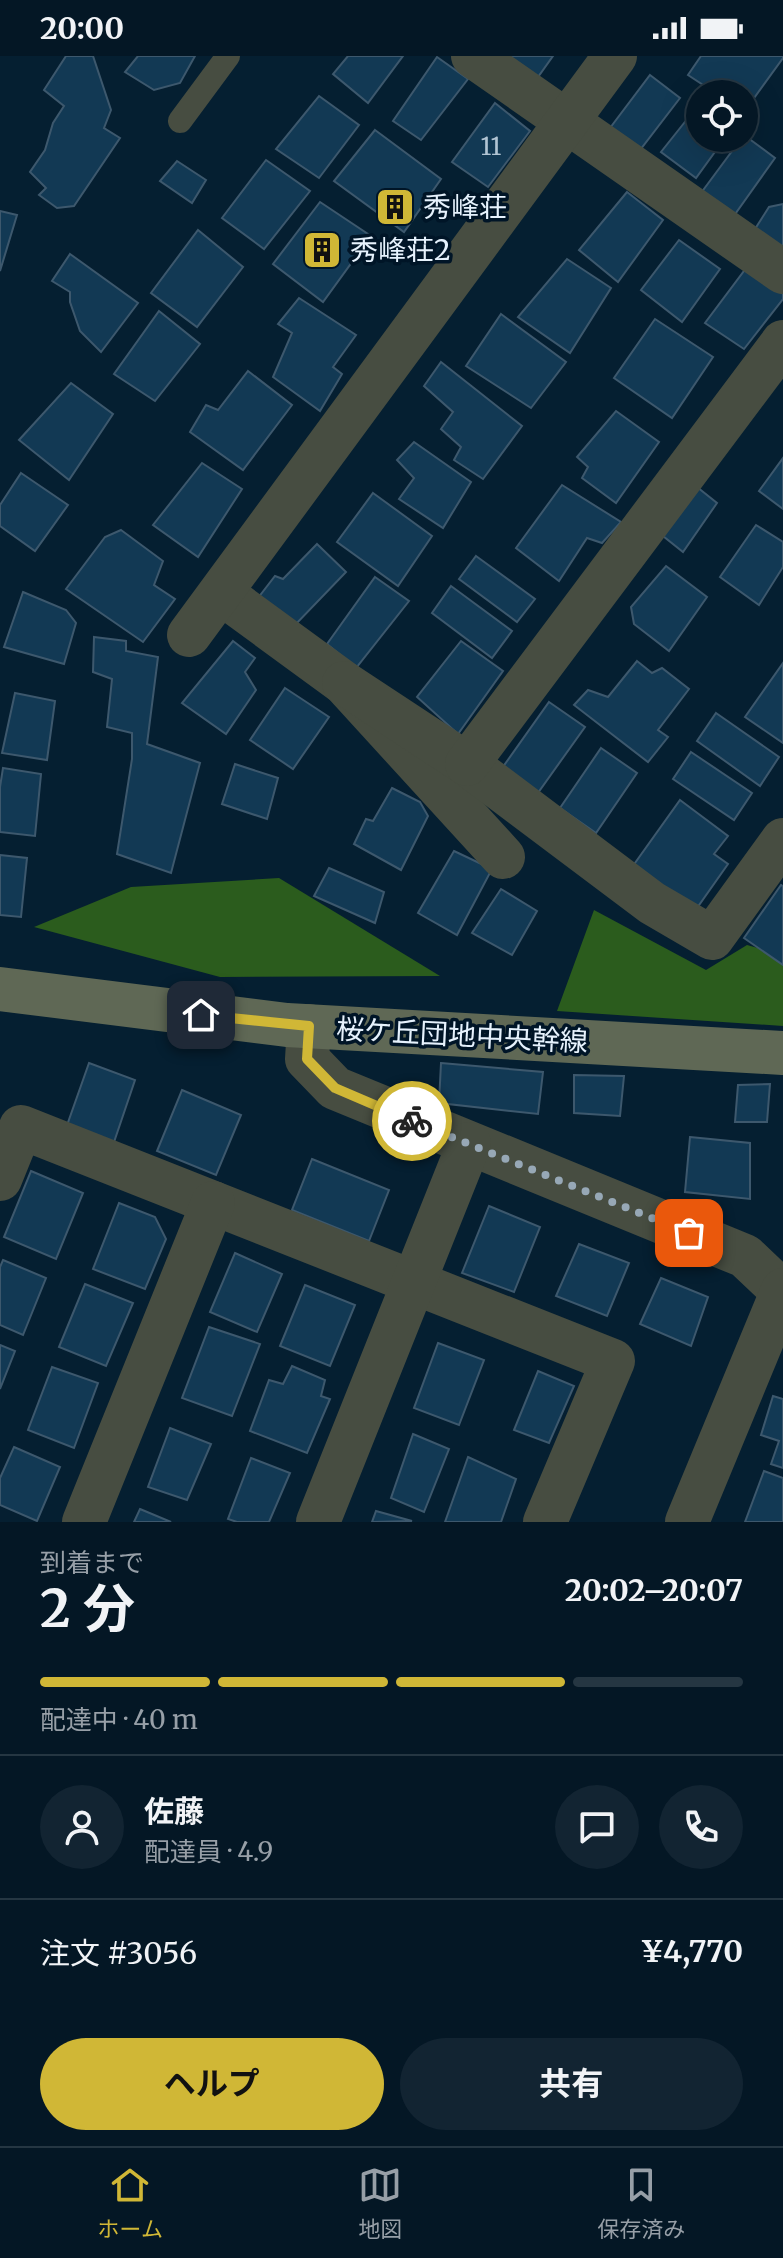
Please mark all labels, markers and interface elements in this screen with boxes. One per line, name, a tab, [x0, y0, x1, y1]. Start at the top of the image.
text: 20:00	[40, 9, 124, 47]
map controls	[686, 80, 758, 152]
button: locate	[686, 80, 758, 152]
house number: 11	[481, 131, 502, 162]
building icon: 秀峰荘	[374, 186, 416, 228]
place label: 秀峰荘	[423, 189, 507, 225]
building icon: 秀峰荘2	[301, 229, 343, 271]
place label: 秀峰荘2	[350, 232, 451, 268]
pin	[167, 981, 235, 1049]
icon: home	[179, 993, 223, 1037]
street label: 桜ケ丘団地中央幹線	[335, 1010, 589, 1060]
courier	[372, 1081, 452, 1161]
icon: bike	[390, 1099, 434, 1143]
pin	[655, 1199, 723, 1267]
icon: bag	[667, 1211, 711, 1255]
text: 到着まで	[40, 1546, 144, 1579]
text: 20:02–20:07	[565, 1571, 743, 1609]
text: 2 分	[40, 1576, 135, 1641]
text: 配達中 · 40 m	[40, 1703, 198, 1736]
button: person	[40, 1785, 124, 1869]
button: chat	[555, 1785, 639, 1869]
button: phone	[659, 1785, 743, 1869]
text: 佐藤	[144, 1792, 204, 1830]
text: 配達員 · 4.9	[144, 1835, 273, 1868]
text: ¥4,770	[640, 1932, 743, 1970]
text: 注文 #3056	[40, 1934, 197, 1972]
button: ヘルプ	[40, 2038, 384, 2130]
button: 共有	[400, 2038, 743, 2130]
tab: ホーム	[98, 2163, 163, 2243]
tab: 地図	[358, 2163, 402, 2243]
tab: 保存済み	[597, 2163, 685, 2243]

